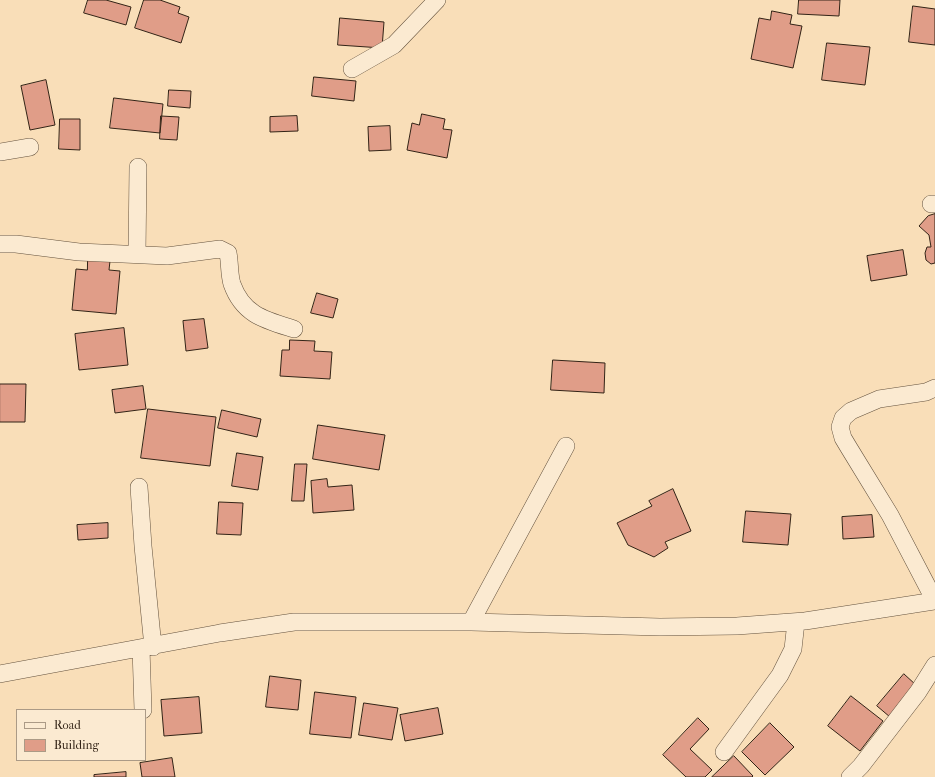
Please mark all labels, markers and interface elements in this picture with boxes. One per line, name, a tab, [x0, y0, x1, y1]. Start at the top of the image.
legend	[16, 709, 146, 761]
text: Road	[54, 718, 81, 732]
text: Building	[54, 738, 99, 752]

